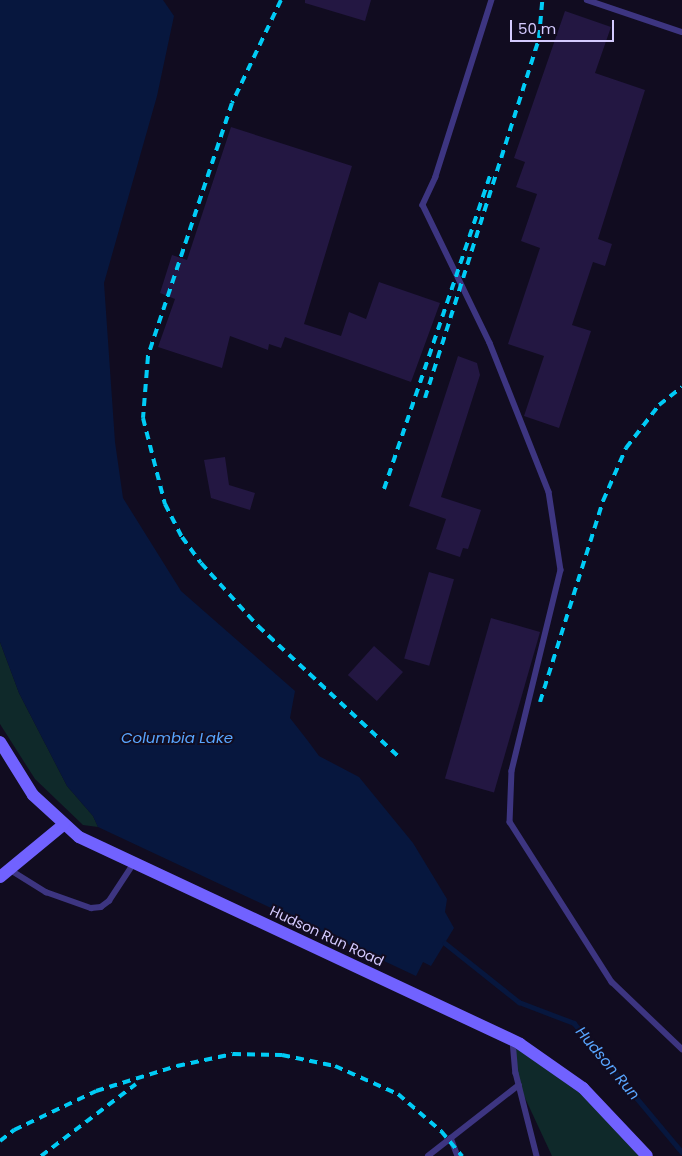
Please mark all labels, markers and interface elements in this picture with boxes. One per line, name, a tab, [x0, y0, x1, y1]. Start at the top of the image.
scale bar	[512, 10, 616, 42]
text: 50 m	[518, 18, 556, 39]
water label: Columbia Lake	[121, 729, 233, 747]
street label: Hudson Run Road	[267, 902, 387, 970]
water label: Hudson Run	[572, 1023, 644, 1103]

